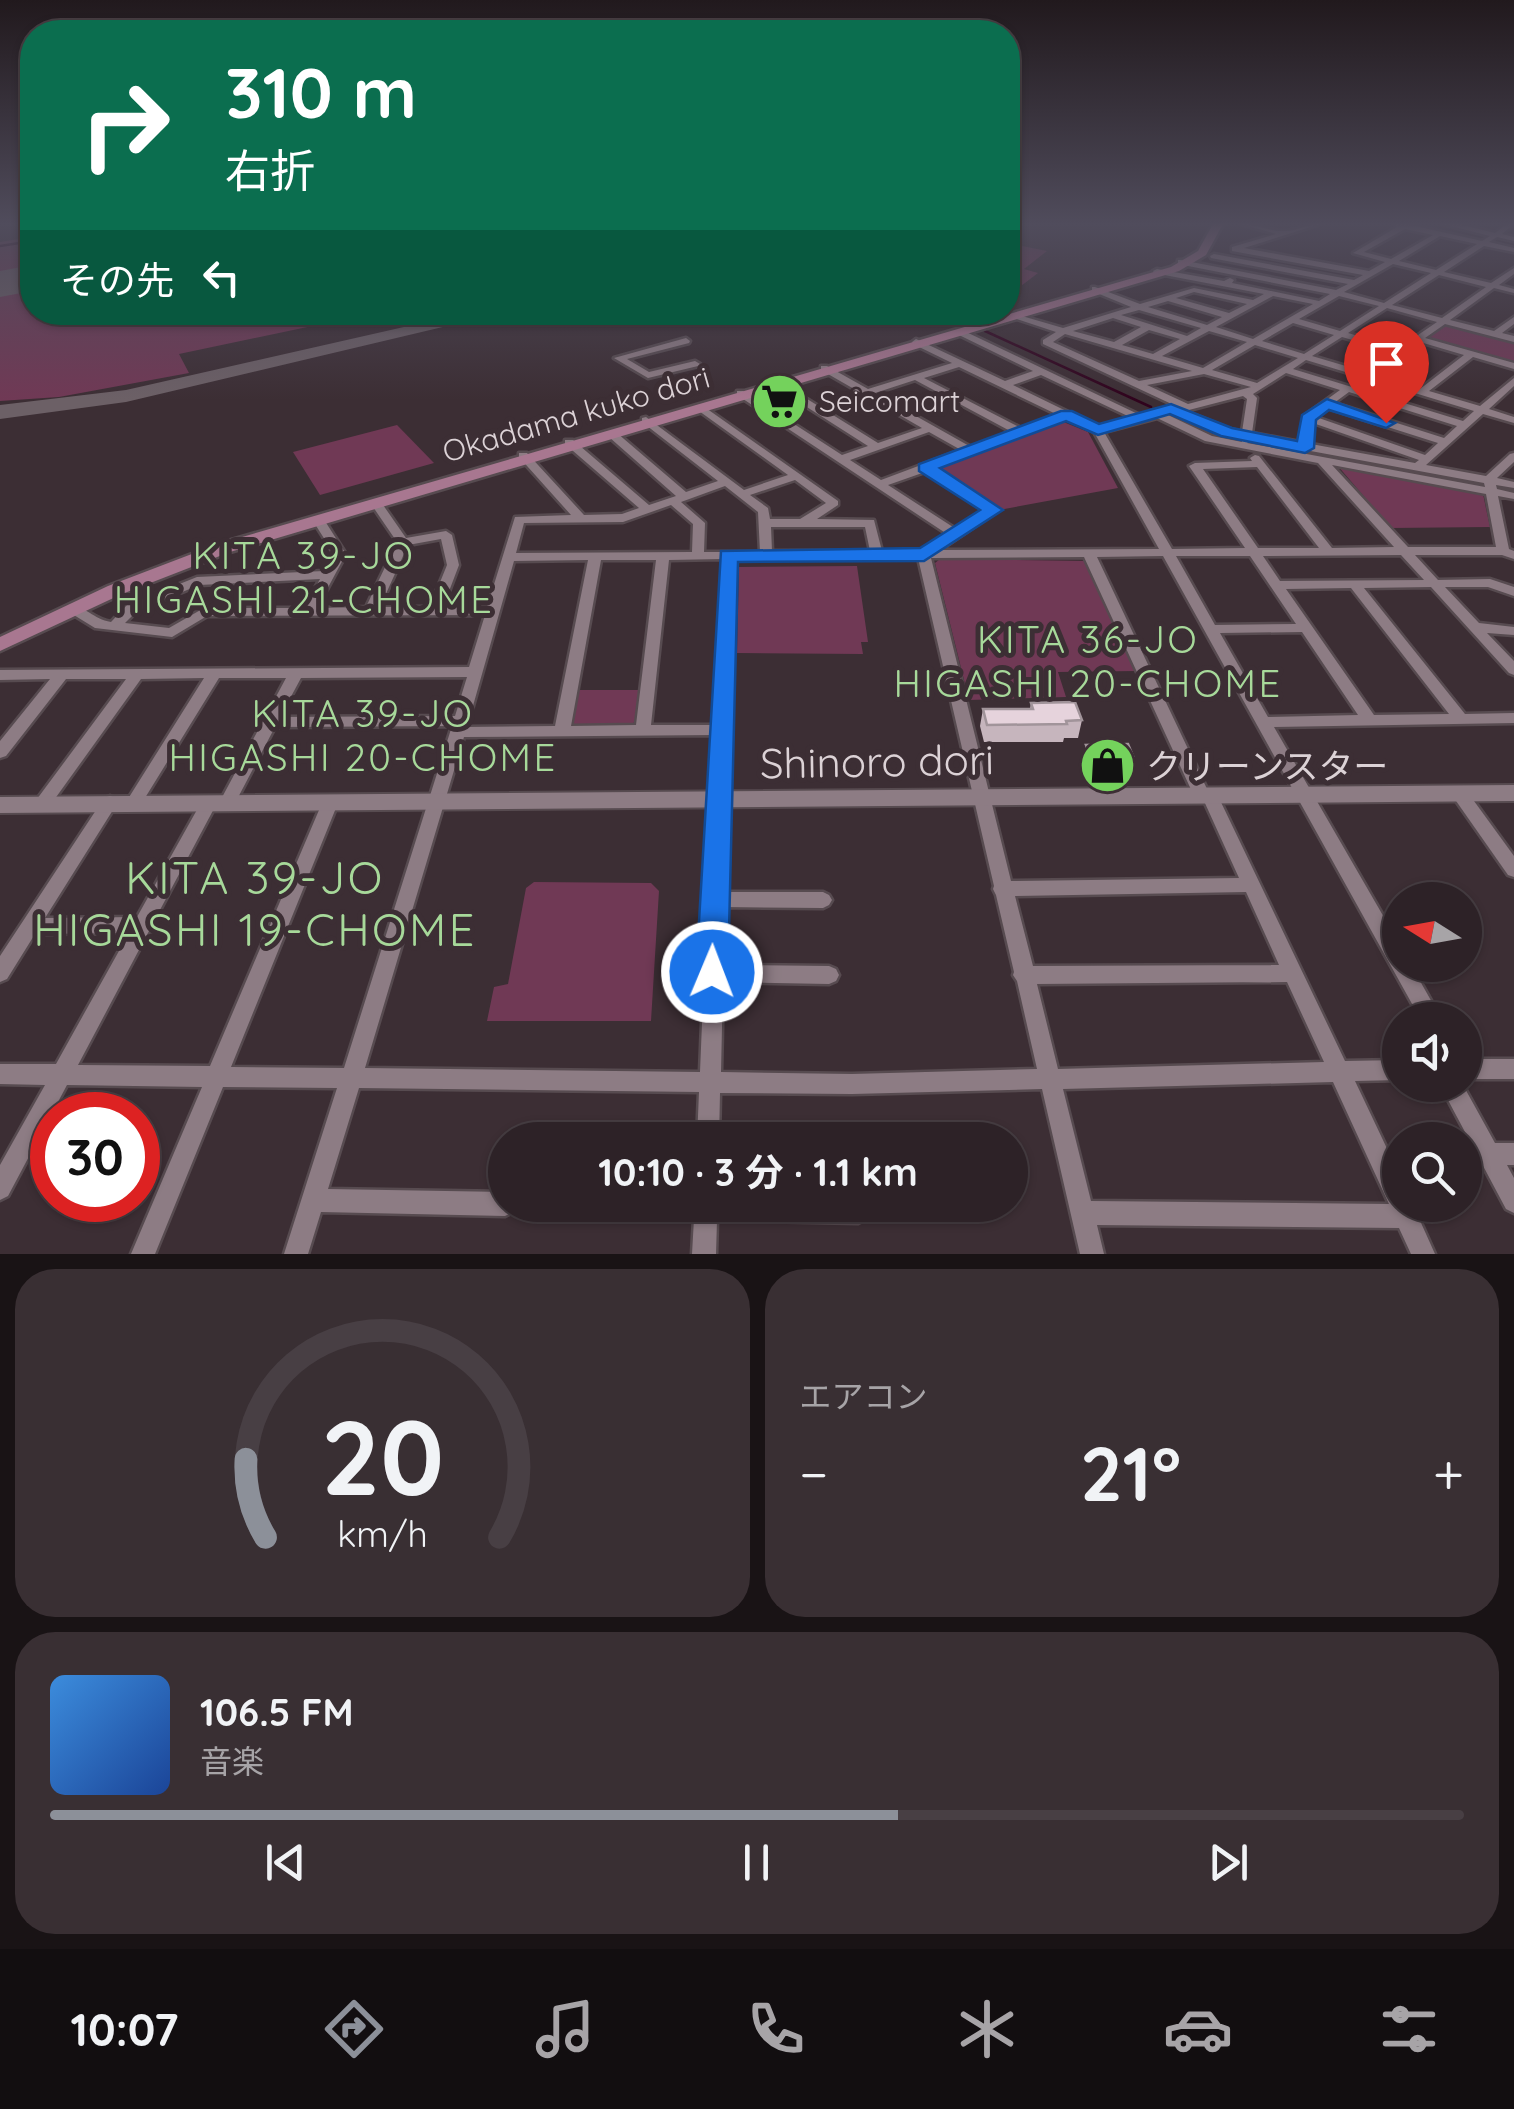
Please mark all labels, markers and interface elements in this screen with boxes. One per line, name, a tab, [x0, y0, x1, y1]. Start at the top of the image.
text: 310 m	[225, 48, 417, 136]
icon: right	[60, 60, 190, 190]
text: 右折	[225, 142, 315, 198]
icon: left	[194, 250, 249, 305]
text: その先	[60, 256, 174, 304]
pin	[1344, 321, 1429, 424]
icon: arrive	[1359, 336, 1414, 391]
street label: Okadama kuko dori	[438, 358, 714, 470]
supermarket icon: Seicomart	[750, 371, 810, 431]
place label: Seicomart	[819, 382, 960, 420]
district label: KITA 39-JO HIGASHI 21-CHOME	[114, 531, 494, 623]
district label: KITA 36-JO HIGASHI 20-CHOME	[893, 615, 1283, 707]
district label: KITA 39-JO HIGASHI 20-CHOME	[168, 689, 558, 781]
street label: Shinoro dori	[759, 732, 995, 790]
shop icon: クリーンスター	[1077, 736, 1137, 796]
place label: クリーンスター	[1146, 744, 1389, 788]
district label: KITA 39-JO HIGASHI 19-CHOME	[33, 849, 477, 957]
north arrow	[1382, 882, 1482, 982]
map controls	[1382, 882, 1482, 1222]
position arrow	[660, 920, 764, 1024]
button: sound	[1382, 1002, 1482, 1102]
speed limit sign: 30	[30, 1092, 160, 1222]
button: search	[1382, 1122, 1482, 1222]
text: 10:10 · 3 分 · 1.1 km	[598, 1148, 918, 1196]
text: エアコン	[800, 1376, 928, 1416]
text: 20	[321, 1391, 444, 1521]
text: 21°	[1080, 1426, 1181, 1520]
text: −	[800, 1439, 828, 1508]
text: +	[1433, 1439, 1464, 1508]
text: km/h	[337, 1511, 428, 1556]
text: 106.5 FM	[200, 1688, 354, 1736]
text: 音楽	[200, 1741, 264, 1781]
icon: previous	[258, 1835, 313, 1890]
icon: pause	[729, 1835, 784, 1890]
icon: next	[1201, 1835, 1256, 1890]
icon: directions	[319, 1994, 389, 2064]
icon: music	[530, 1994, 600, 2064]
icon: phone	[741, 1994, 811, 2064]
icon: climate	[952, 1994, 1022, 2064]
icon: car	[1163, 1994, 1233, 2064]
icon: filters	[1374, 1994, 1444, 2064]
text: 10:07	[70, 2001, 178, 2057]

